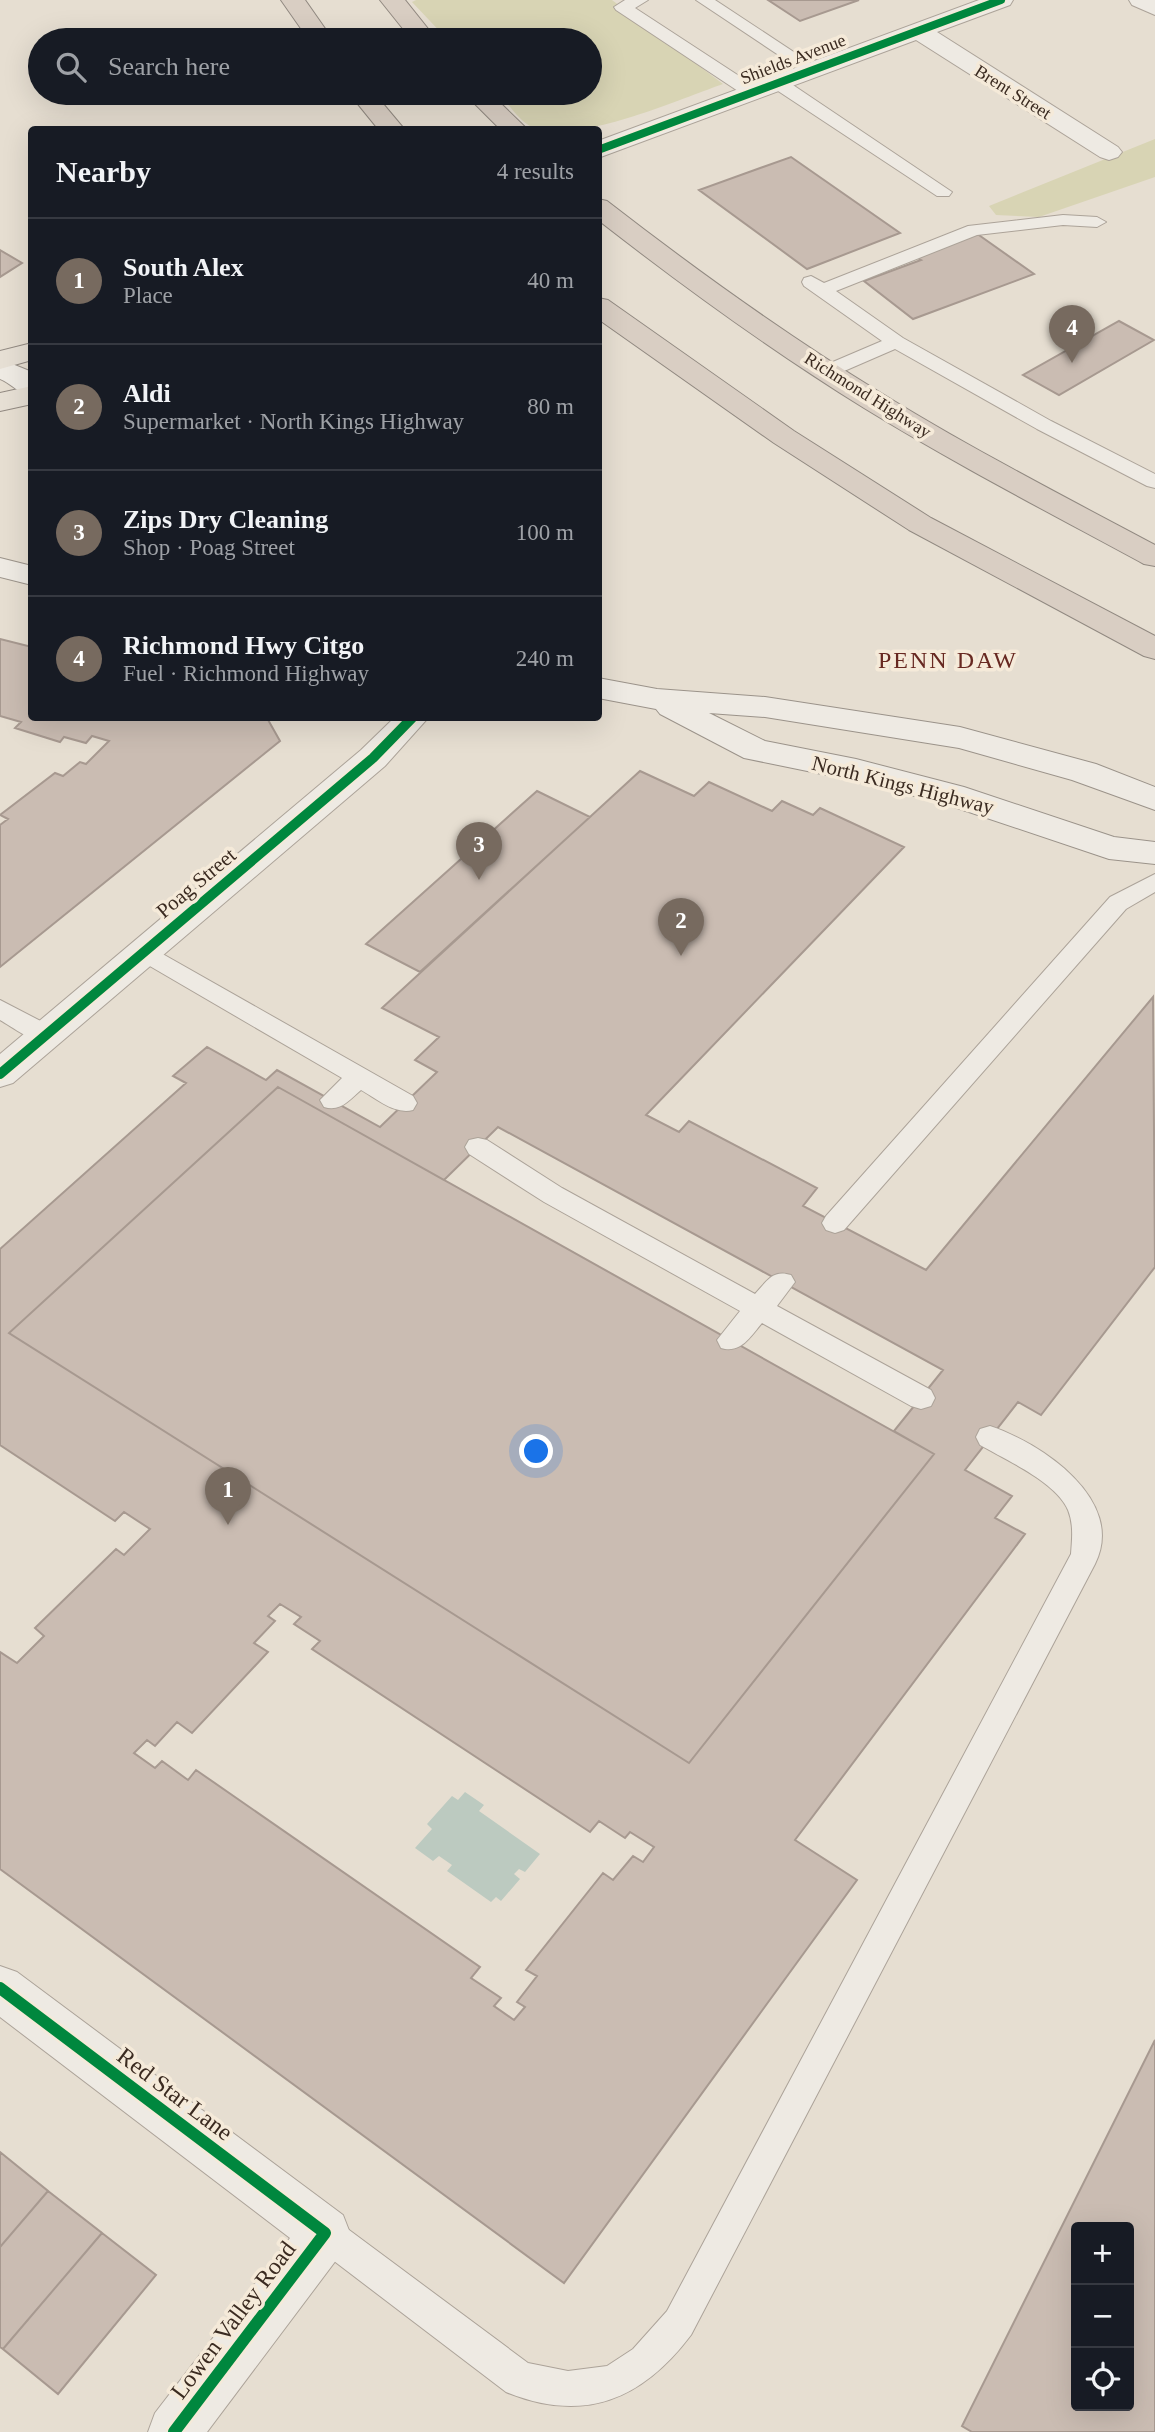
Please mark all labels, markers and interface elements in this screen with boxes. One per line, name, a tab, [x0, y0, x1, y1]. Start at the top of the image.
search box	[28, 28, 602, 105]
street label: Shields Avenue	[738, 30, 848, 88]
icon: search	[52, 48, 90, 86]
text: Search here	[108, 52, 230, 81]
street label: Brent Street	[971, 61, 1055, 123]
text: Nearby	[56, 155, 151, 188]
text: 4 results	[497, 159, 574, 184]
text: South Alex	[123, 253, 244, 282]
text: 1	[73, 268, 85, 293]
text: 40 m	[527, 268, 574, 293]
text: Place	[123, 283, 173, 308]
pin: 4	[1049, 305, 1095, 363]
street label: Richmond Highway	[801, 348, 935, 442]
text: Aldi	[123, 379, 171, 408]
text: 2	[73, 394, 85, 419]
text: 80 m	[527, 394, 574, 419]
text: Supermarket · North Kings Highway	[123, 409, 464, 434]
text: Zips Dry Cleaning	[123, 505, 328, 534]
text: 3	[73, 520, 85, 545]
text: 100 m	[516, 520, 574, 545]
text: Shop · Poag Street	[123, 535, 295, 560]
text: Richmond Hwy Citgo	[123, 631, 364, 660]
text: 4	[73, 646, 85, 671]
text: 240 m	[516, 646, 574, 671]
district label: PENN DAW	[878, 647, 1018, 673]
text: Fuel · Richmond Highway	[123, 661, 369, 686]
street label: North Kings Highway	[810, 751, 997, 819]
pin: 3	[456, 822, 502, 880]
street label: Poag Street	[151, 843, 241, 923]
pin: 2	[658, 898, 704, 956]
your location	[519, 1434, 553, 1468]
pin: 1	[205, 1467, 251, 1525]
street label: Red Star Lane	[112, 2042, 238, 2146]
map controls	[1071, 2222, 1134, 2411]
button: +	[1071, 2222, 1134, 2285]
street label: Lowen Valley Road	[165, 2236, 301, 2404]
button: −	[1071, 2285, 1134, 2348]
button: locate	[1071, 2348, 1134, 2411]

